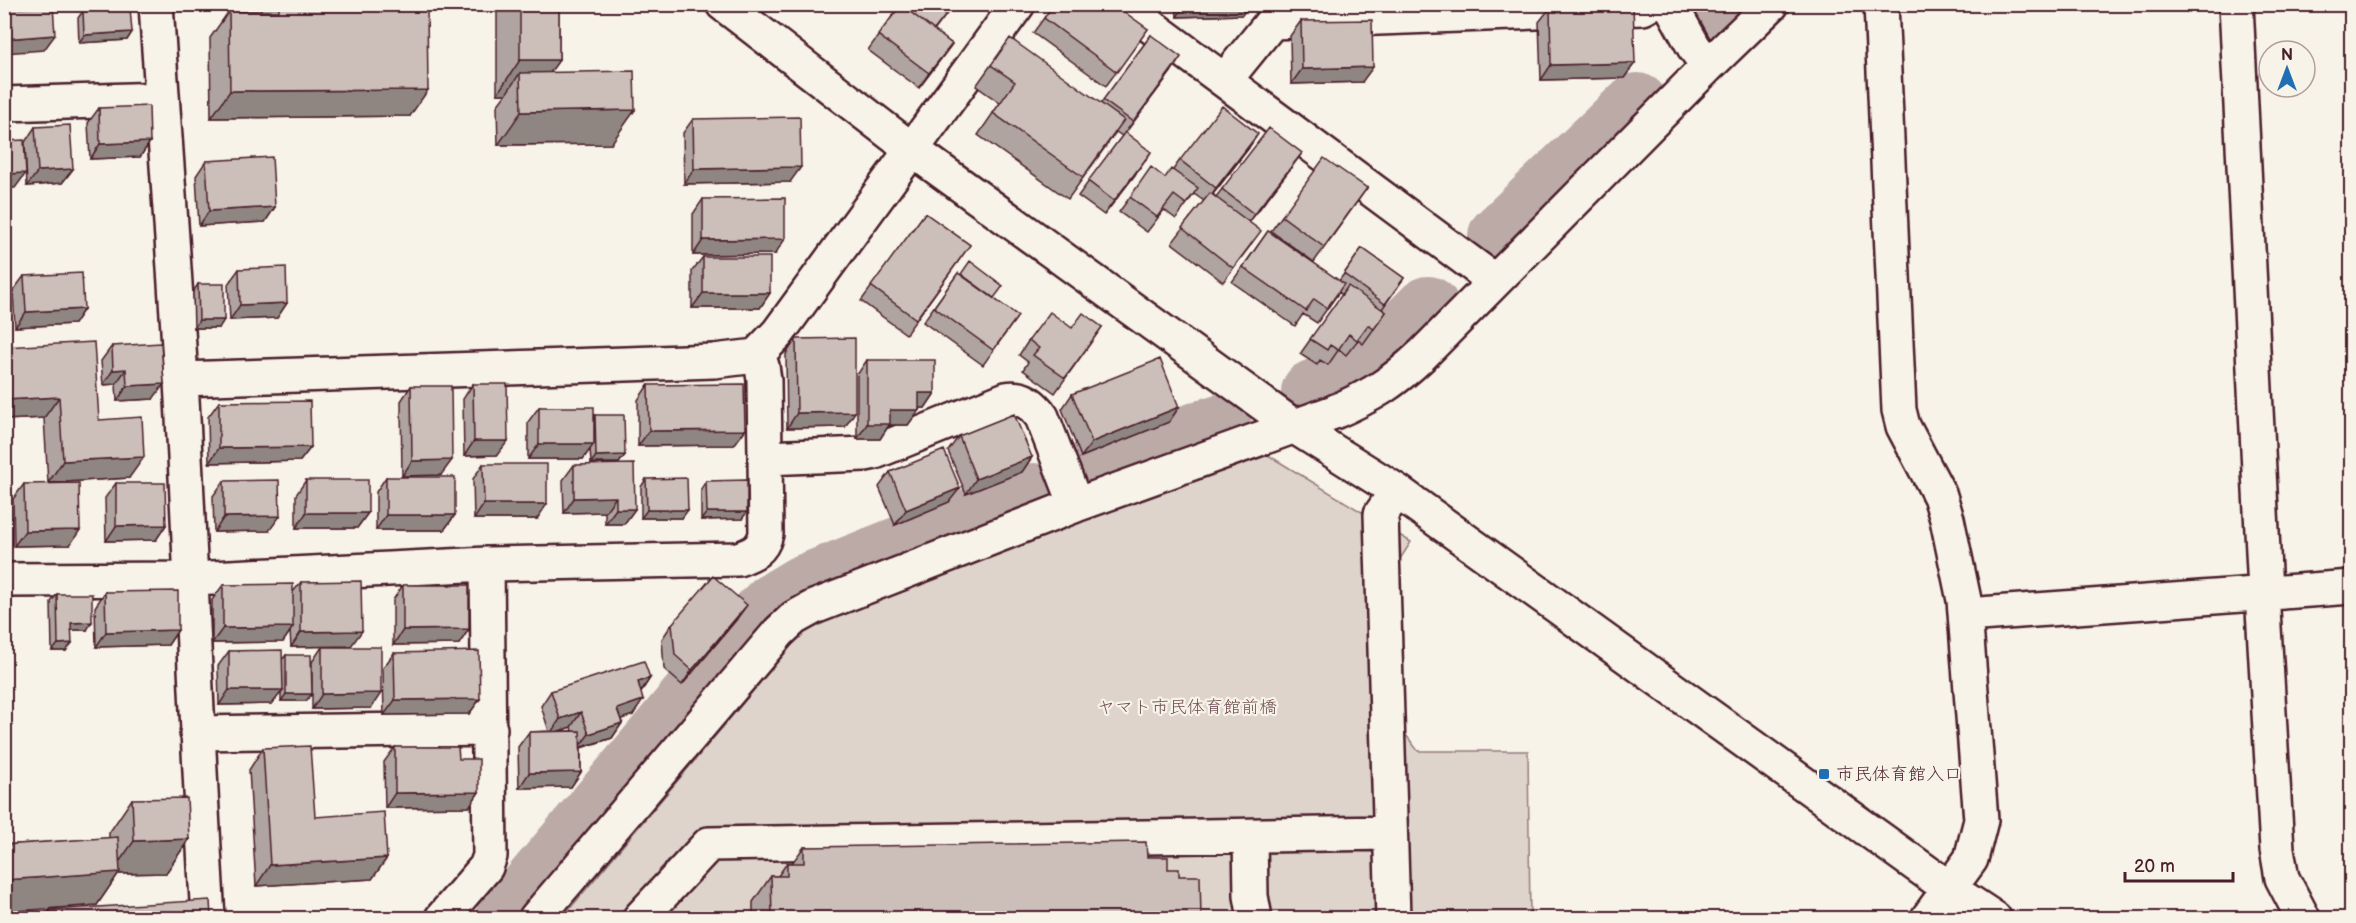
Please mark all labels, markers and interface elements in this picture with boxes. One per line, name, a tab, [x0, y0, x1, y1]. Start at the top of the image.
north arrow	[2257, 39, 2317, 99]
text: N	[2281, 46, 2293, 65]
park label: ヤマト市民体育館前橋	[1097, 697, 1277, 718]
place label: 市民体育館入口	[1836, 764, 1962, 785]
marker: 市民体育館入口	[1817, 767, 1831, 781]
scale bar	[2125, 845, 2233, 883]
text: 20 m	[2134, 856, 2175, 877]

